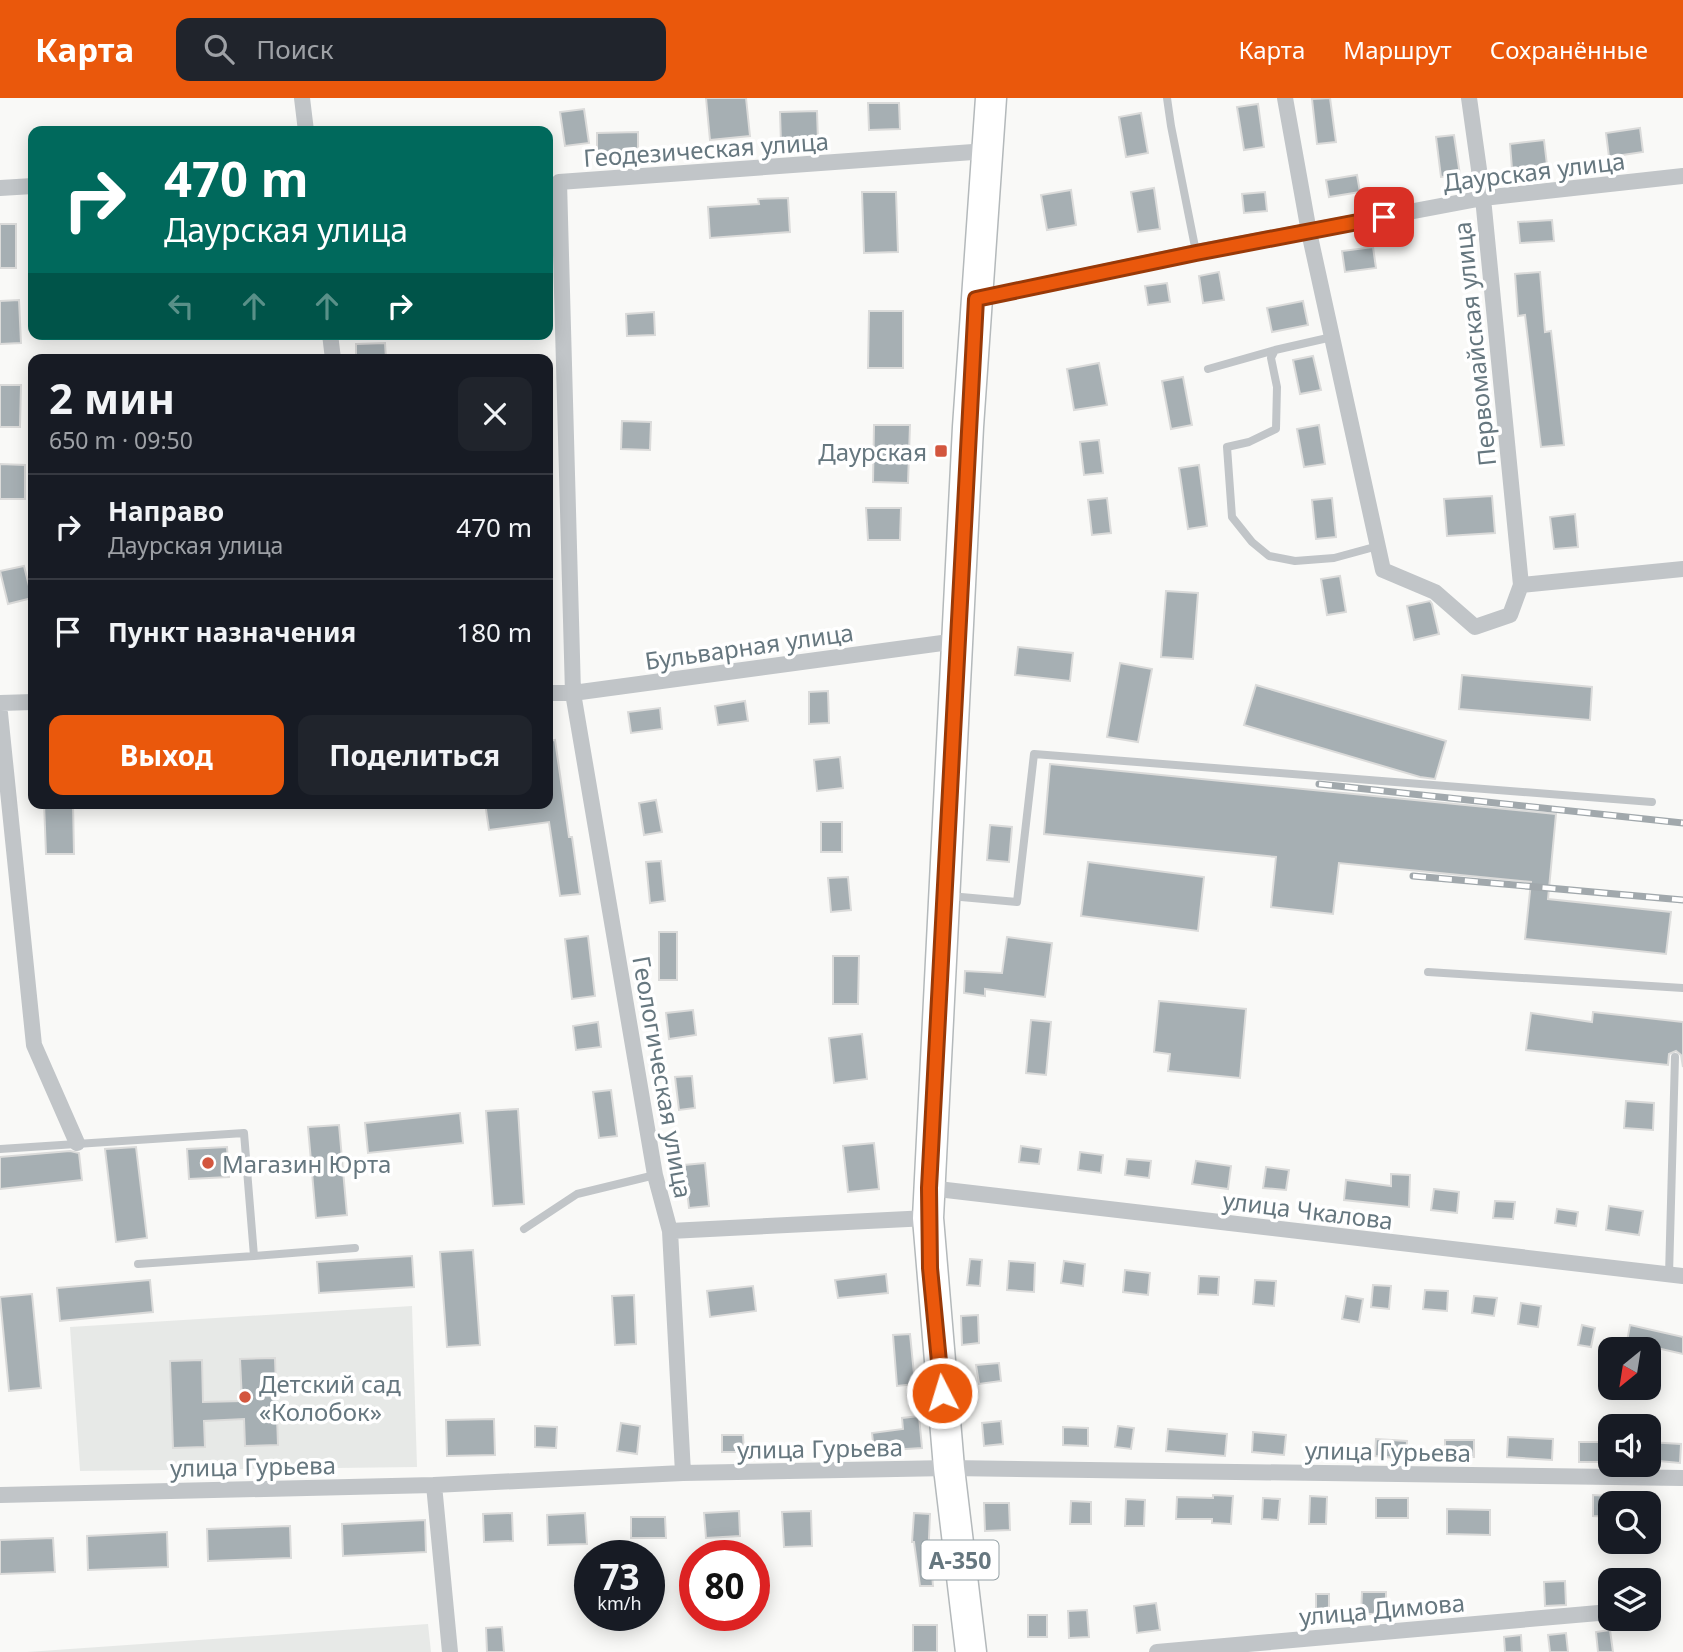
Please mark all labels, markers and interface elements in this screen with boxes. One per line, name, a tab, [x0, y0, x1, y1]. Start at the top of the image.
search box	[176, 18, 666, 81]
text: Карта	[35, 27, 134, 72]
icon: search	[200, 30, 238, 68]
text: Поиск	[256, 31, 333, 67]
text: Карта	[1238, 33, 1305, 66]
text: Маршрут	[1343, 33, 1452, 66]
text: Сохранённые	[1490, 33, 1648, 66]
street label: Геодезическая улица	[582, 124, 830, 174]
street label: Даурская улица	[1441, 143, 1627, 199]
text: 470 m	[164, 145, 309, 211]
icon: right	[49, 154, 140, 245]
pin	[1354, 187, 1414, 247]
icon: arrive	[1365, 198, 1403, 236]
text: Даурская улица	[164, 208, 408, 251]
street label: Первомайская улица	[1445, 220, 1503, 468]
icon: left	[162, 287, 200, 325]
icon: ahead	[235, 287, 273, 325]
icon: ahead	[308, 287, 346, 325]
icon: right	[381, 287, 419, 325]
text: 2 мин	[49, 369, 175, 426]
button: close	[458, 377, 532, 451]
text: 650 m · 09:50	[49, 424, 193, 456]
place label: Даурская	[818, 435, 927, 468]
marker: Даурская	[933, 443, 949, 459]
text: Направо	[108, 493, 224, 529]
icon: right	[49, 508, 87, 546]
text: 470 m	[456, 509, 532, 545]
text: Даурская улица	[108, 529, 283, 561]
icon: arrive	[49, 613, 87, 651]
text: Пункт назначения	[108, 614, 356, 650]
text: 180 m	[456, 614, 532, 650]
street label: Бульварная улица	[643, 615, 855, 677]
button: Выход	[49, 715, 284, 795]
button: Поделиться	[298, 715, 532, 795]
street label: Геологическая улица	[625, 953, 701, 1201]
place label: Магазин Юрта	[222, 1147, 391, 1180]
marker: Магазин Юрта	[200, 1155, 216, 1171]
street label: улица Чкалова	[1221, 1183, 1395, 1237]
north arrow	[1598, 1337, 1661, 1400]
map controls	[1598, 1337, 1661, 1631]
position arrow	[905, 1356, 979, 1430]
place label: Детский сад «Колобок»	[259, 1367, 401, 1428]
marker: Детский сад «Колобок»	[237, 1389, 253, 1405]
button: sound	[1598, 1414, 1661, 1477]
street label: улица Гурьева	[737, 1430, 903, 1466]
street label: улица Гурьева	[1305, 1433, 1471, 1469]
street label: улица Гурьева	[170, 1448, 336, 1484]
button: search	[1598, 1491, 1661, 1554]
speed limit sign: 80	[679, 1540, 770, 1631]
road number: А-350	[922, 1540, 998, 1580]
text: 73	[599, 1553, 640, 1600]
button: layers	[1598, 1568, 1661, 1631]
street label: улица Димова	[1298, 1585, 1466, 1633]
text: km/h	[597, 1591, 642, 1615]

